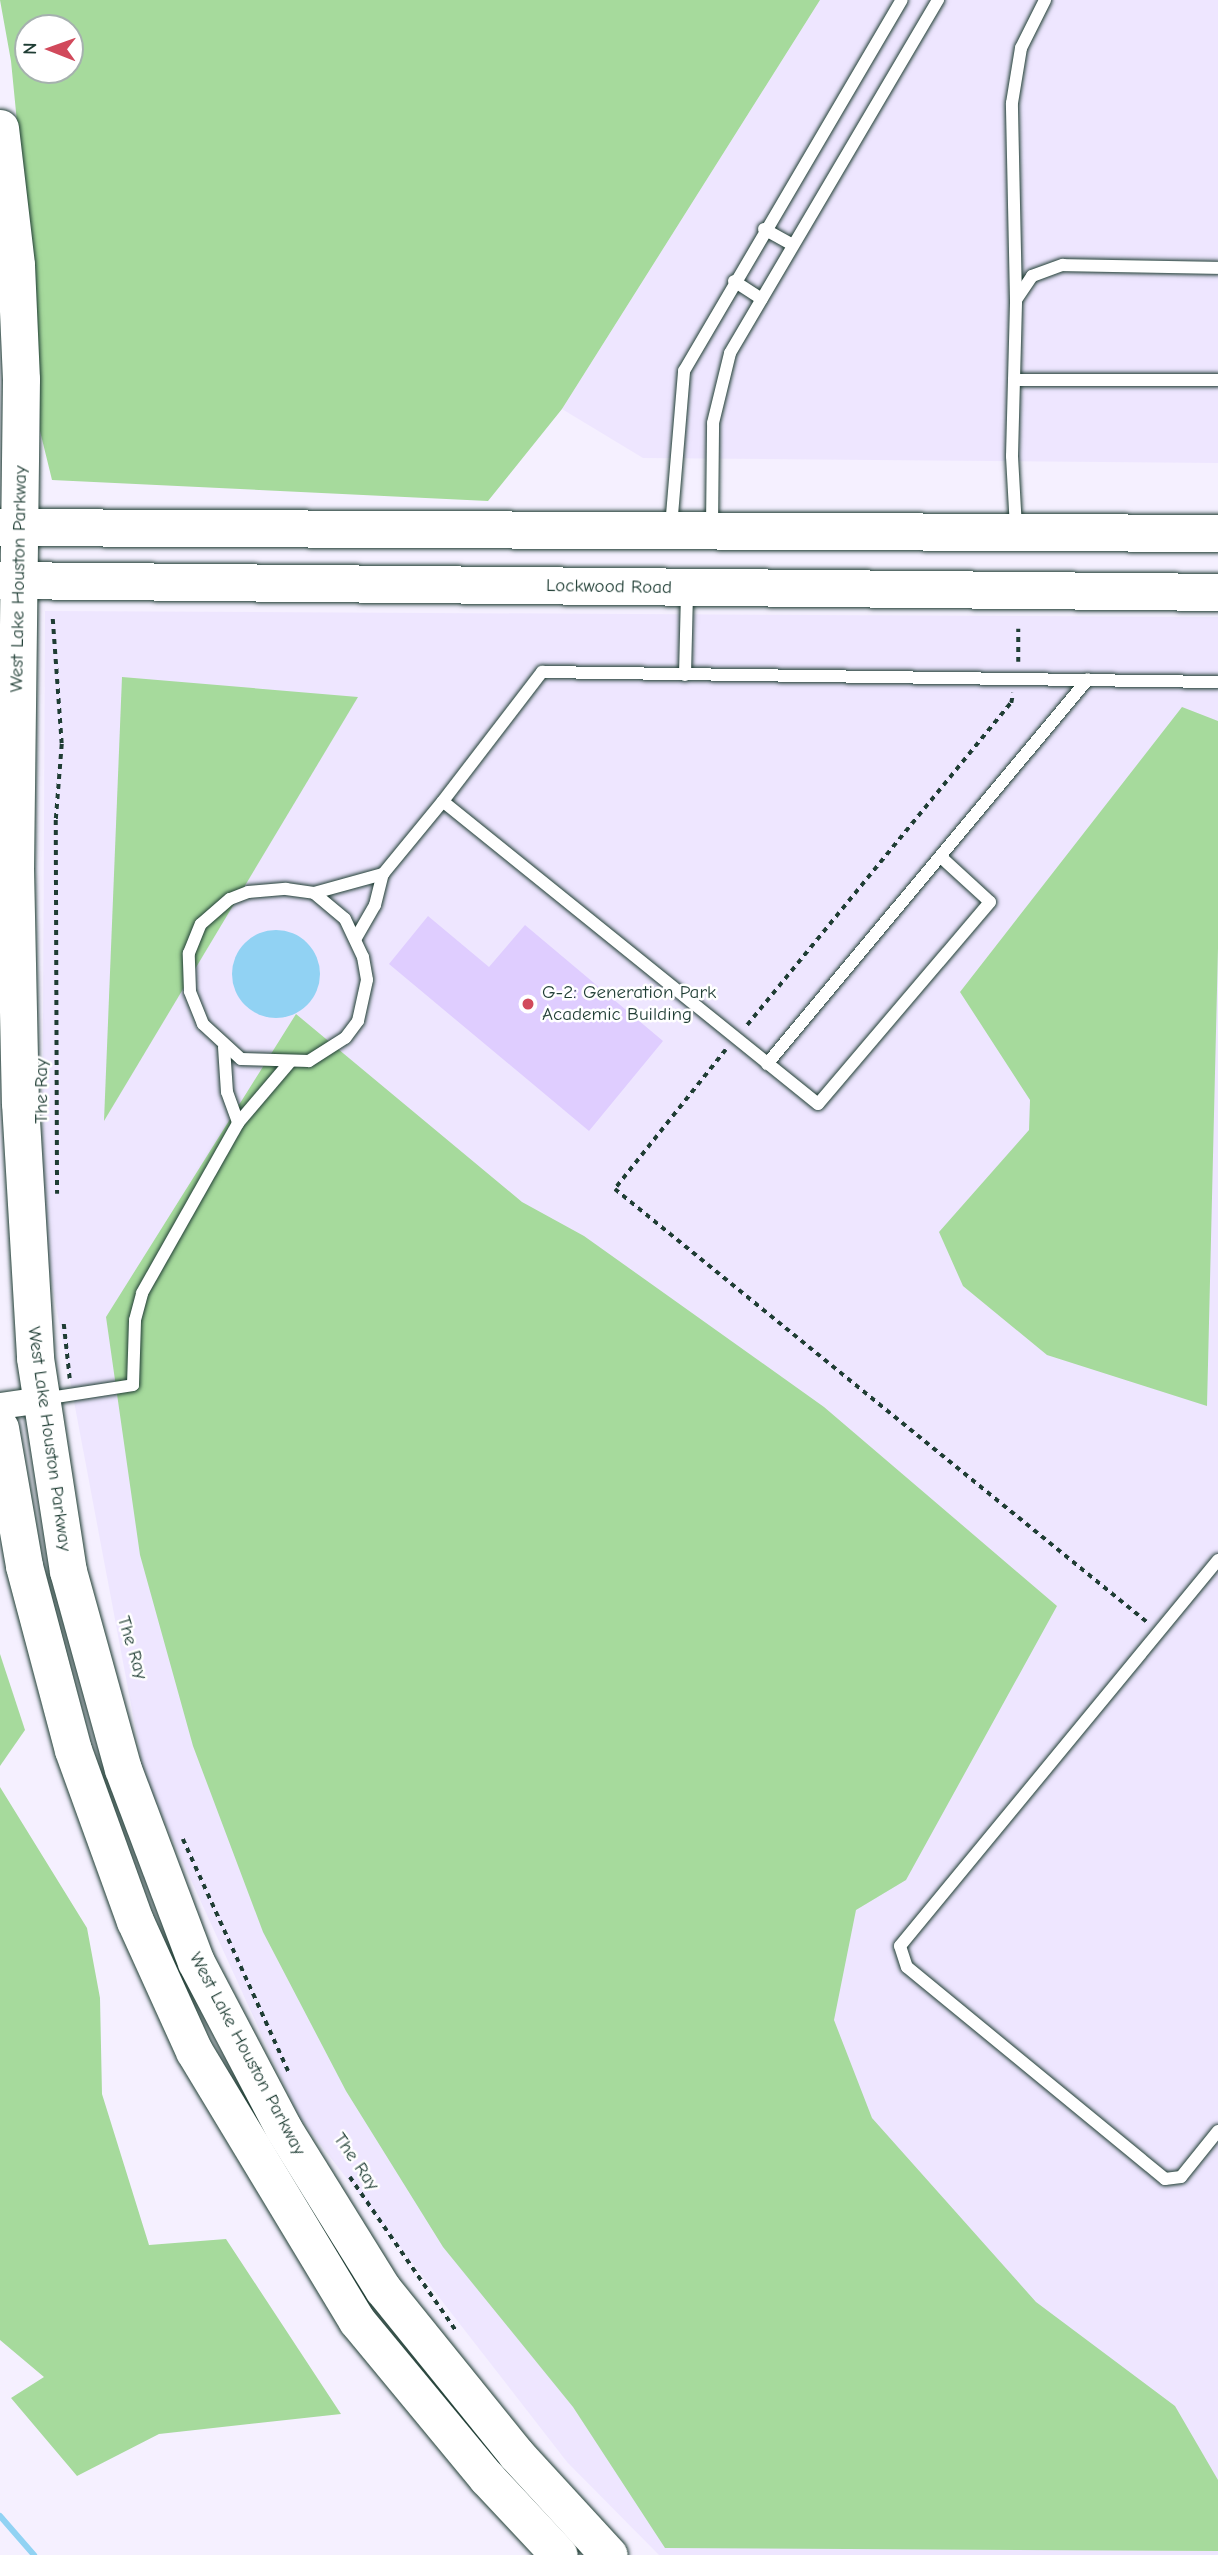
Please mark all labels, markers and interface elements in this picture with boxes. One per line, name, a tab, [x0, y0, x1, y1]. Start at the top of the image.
north arrow	[14, 14, 84, 84]
text: N	[19, 42, 41, 55]
street label: West Lake Houston Parkway	[6, 465, 32, 693]
street label: Lockwood Road	[546, 575, 672, 599]
place label: G-2: Generation Park Academic Building	[542, 982, 716, 1026]
marker: G-2: Generation Park Academic Building	[520, 996, 536, 1012]
street label: The Ray	[31, 1058, 53, 1124]
street label: West Lake Houston Parkway	[22, 1325, 76, 1553]
street label: The Ray	[112, 1613, 152, 1683]
street label: West Lake Houston Parkway	[184, 1948, 310, 2160]
street label: The Ray	[328, 2129, 384, 2195]

